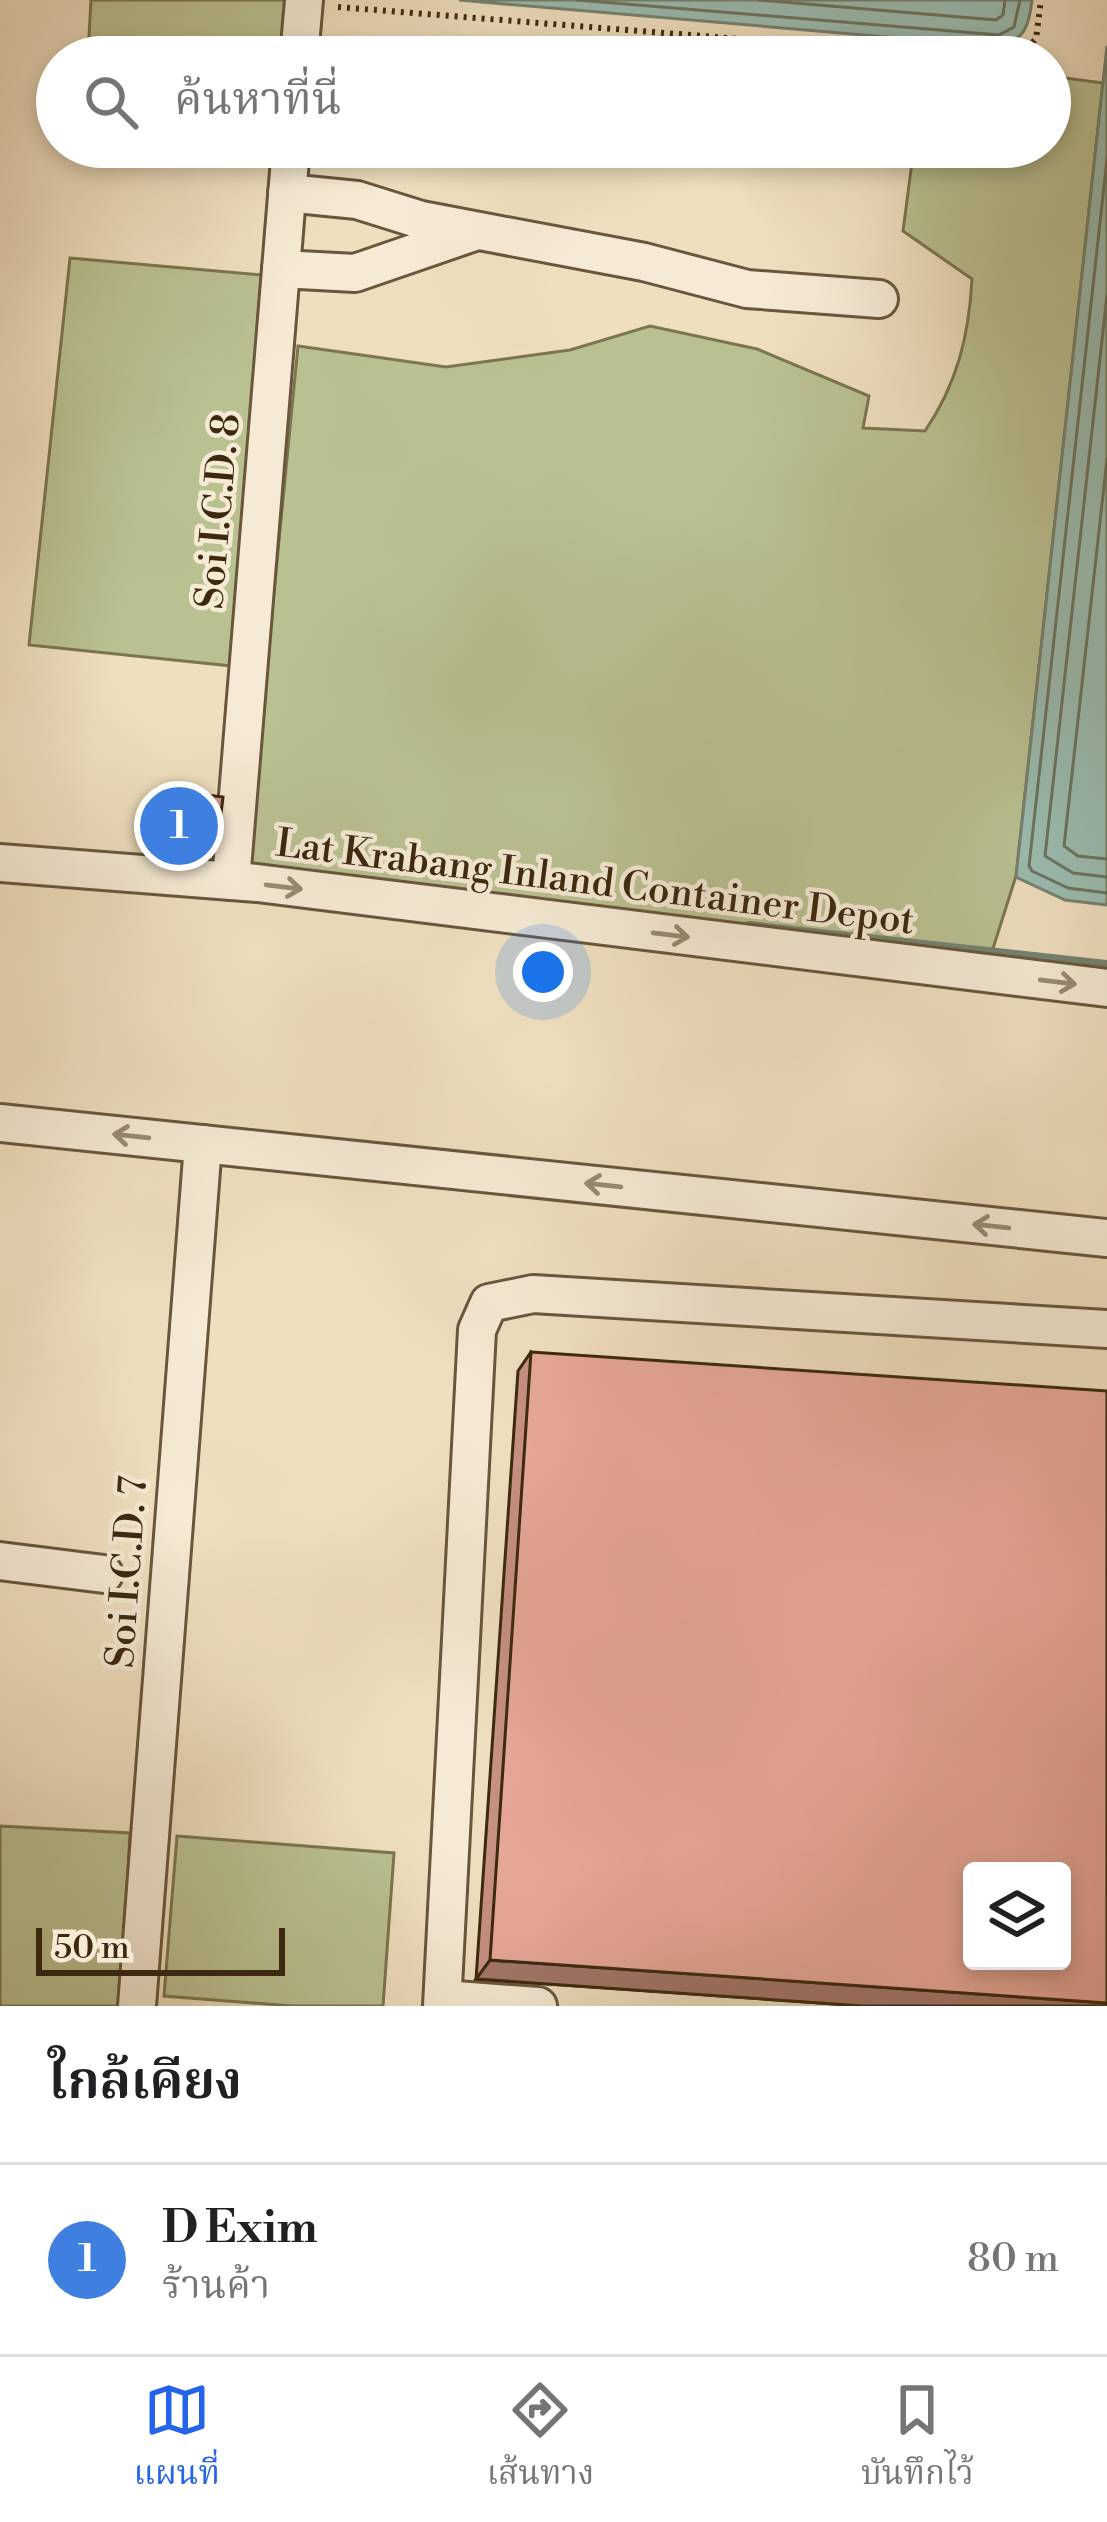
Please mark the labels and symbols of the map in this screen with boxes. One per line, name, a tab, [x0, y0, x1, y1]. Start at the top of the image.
street label: Soi I.C.D. 8	[186, 411, 252, 611]
pin: 1	[140, 781, 218, 871]
street label: Lat Krabang Inland Container Depot	[273, 819, 917, 947]
one-way arrow	[264, 876, 303, 898]
one-way arrow	[651, 924, 690, 946]
your location	[513, 942, 573, 1002]
one-way arrow	[1038, 972, 1077, 994]
one-way arrow	[112, 1125, 151, 1147]
one-way arrow	[584, 1174, 623, 1196]
one-way arrow	[972, 1214, 1011, 1236]
street label: Soi I.C.D. 7	[97, 1474, 159, 1670]
scale bar	[36, 1922, 285, 1975]

